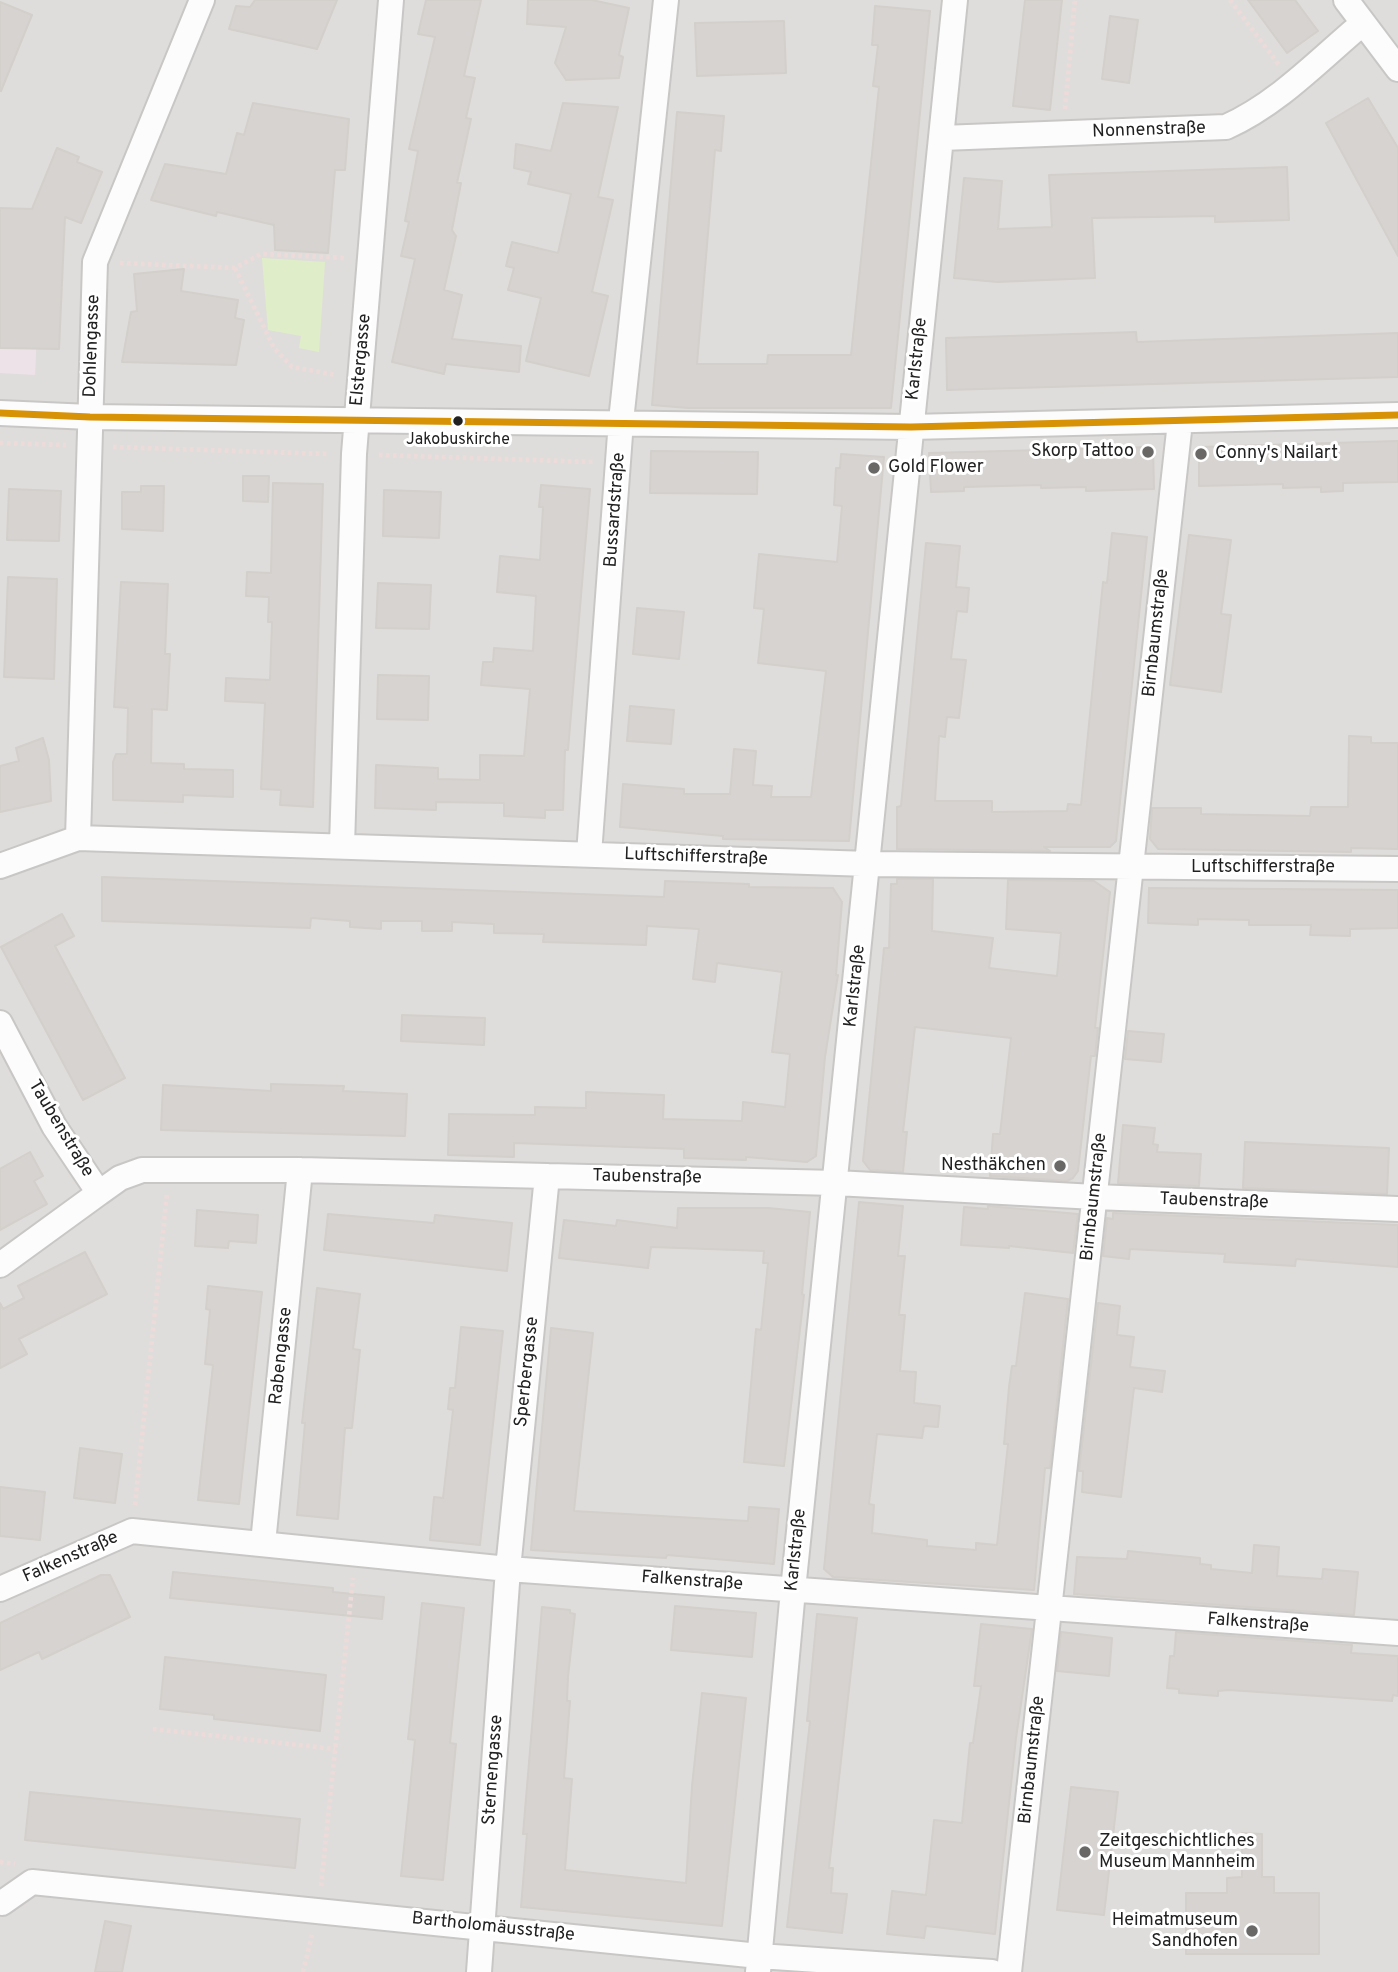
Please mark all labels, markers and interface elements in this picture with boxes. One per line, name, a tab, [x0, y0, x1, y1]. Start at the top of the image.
street label: Nonnenstraße	[1092, 118, 1206, 144]
street label: Dohlengasse	[80, 294, 106, 398]
street label: Elstergasse	[347, 313, 377, 407]
street label: Karlstraße	[903, 317, 933, 401]
marker: Jakobuskirche	[451, 414, 465, 428]
place label: Jakobuskirche	[406, 431, 510, 451]
place label: Skorp Tattoo	[1031, 441, 1134, 463]
place label: Conny's Nailart	[1215, 443, 1338, 465]
marker: Skorp Tattoo	[1140, 444, 1156, 460]
marker: Conny's Nailart	[1193, 446, 1209, 462]
street label: Bussardstraße	[601, 452, 631, 568]
place label: Gold Flower	[888, 457, 984, 479]
marker: Gold Flower	[866, 460, 882, 476]
street label: Birnbaumstraße	[1140, 568, 1174, 698]
street label: Luftschifferstraße	[624, 845, 768, 871]
street label: Luftschifferstraße	[1191, 857, 1335, 879]
street label: Karlstraße	[841, 944, 871, 1028]
street label: Taubenstraße	[23, 1077, 97, 1181]
street label: Birnbaumstraße	[1078, 1132, 1112, 1262]
place label: Nesthäkchen	[941, 1155, 1046, 1177]
marker: Nesthäkchen	[1052, 1158, 1068, 1174]
street label: Taubenstraße	[592, 1166, 702, 1190]
street label: Taubenstraße	[1159, 1189, 1269, 1215]
street label: Rabengasse	[266, 1306, 298, 1406]
street label: Sperbergasse	[511, 1316, 545, 1428]
street label: Karlstraße	[782, 1508, 812, 1592]
street label: Falkenstraße	[20, 1527, 122, 1589]
street label: Falkenstraße	[640, 1568, 744, 1596]
street label: Falkenstraße	[1206, 1610, 1310, 1638]
street label: Birnbaumstraße	[1016, 1695, 1050, 1825]
street label: Sternengasse	[479, 1714, 509, 1826]
place label: Zeitgeschichtliches Museum Mannheim	[1099, 1831, 1255, 1874]
marker: Zeitgeschichtliches Museum Mannheim	[1077, 1844, 1093, 1860]
street label: Bartholomäusstraße	[410, 1909, 576, 1947]
place label: Heimatmuseum Sandhofen	[1112, 1910, 1238, 1952]
marker: Heimatmuseum Sandhofen	[1244, 1923, 1260, 1939]

